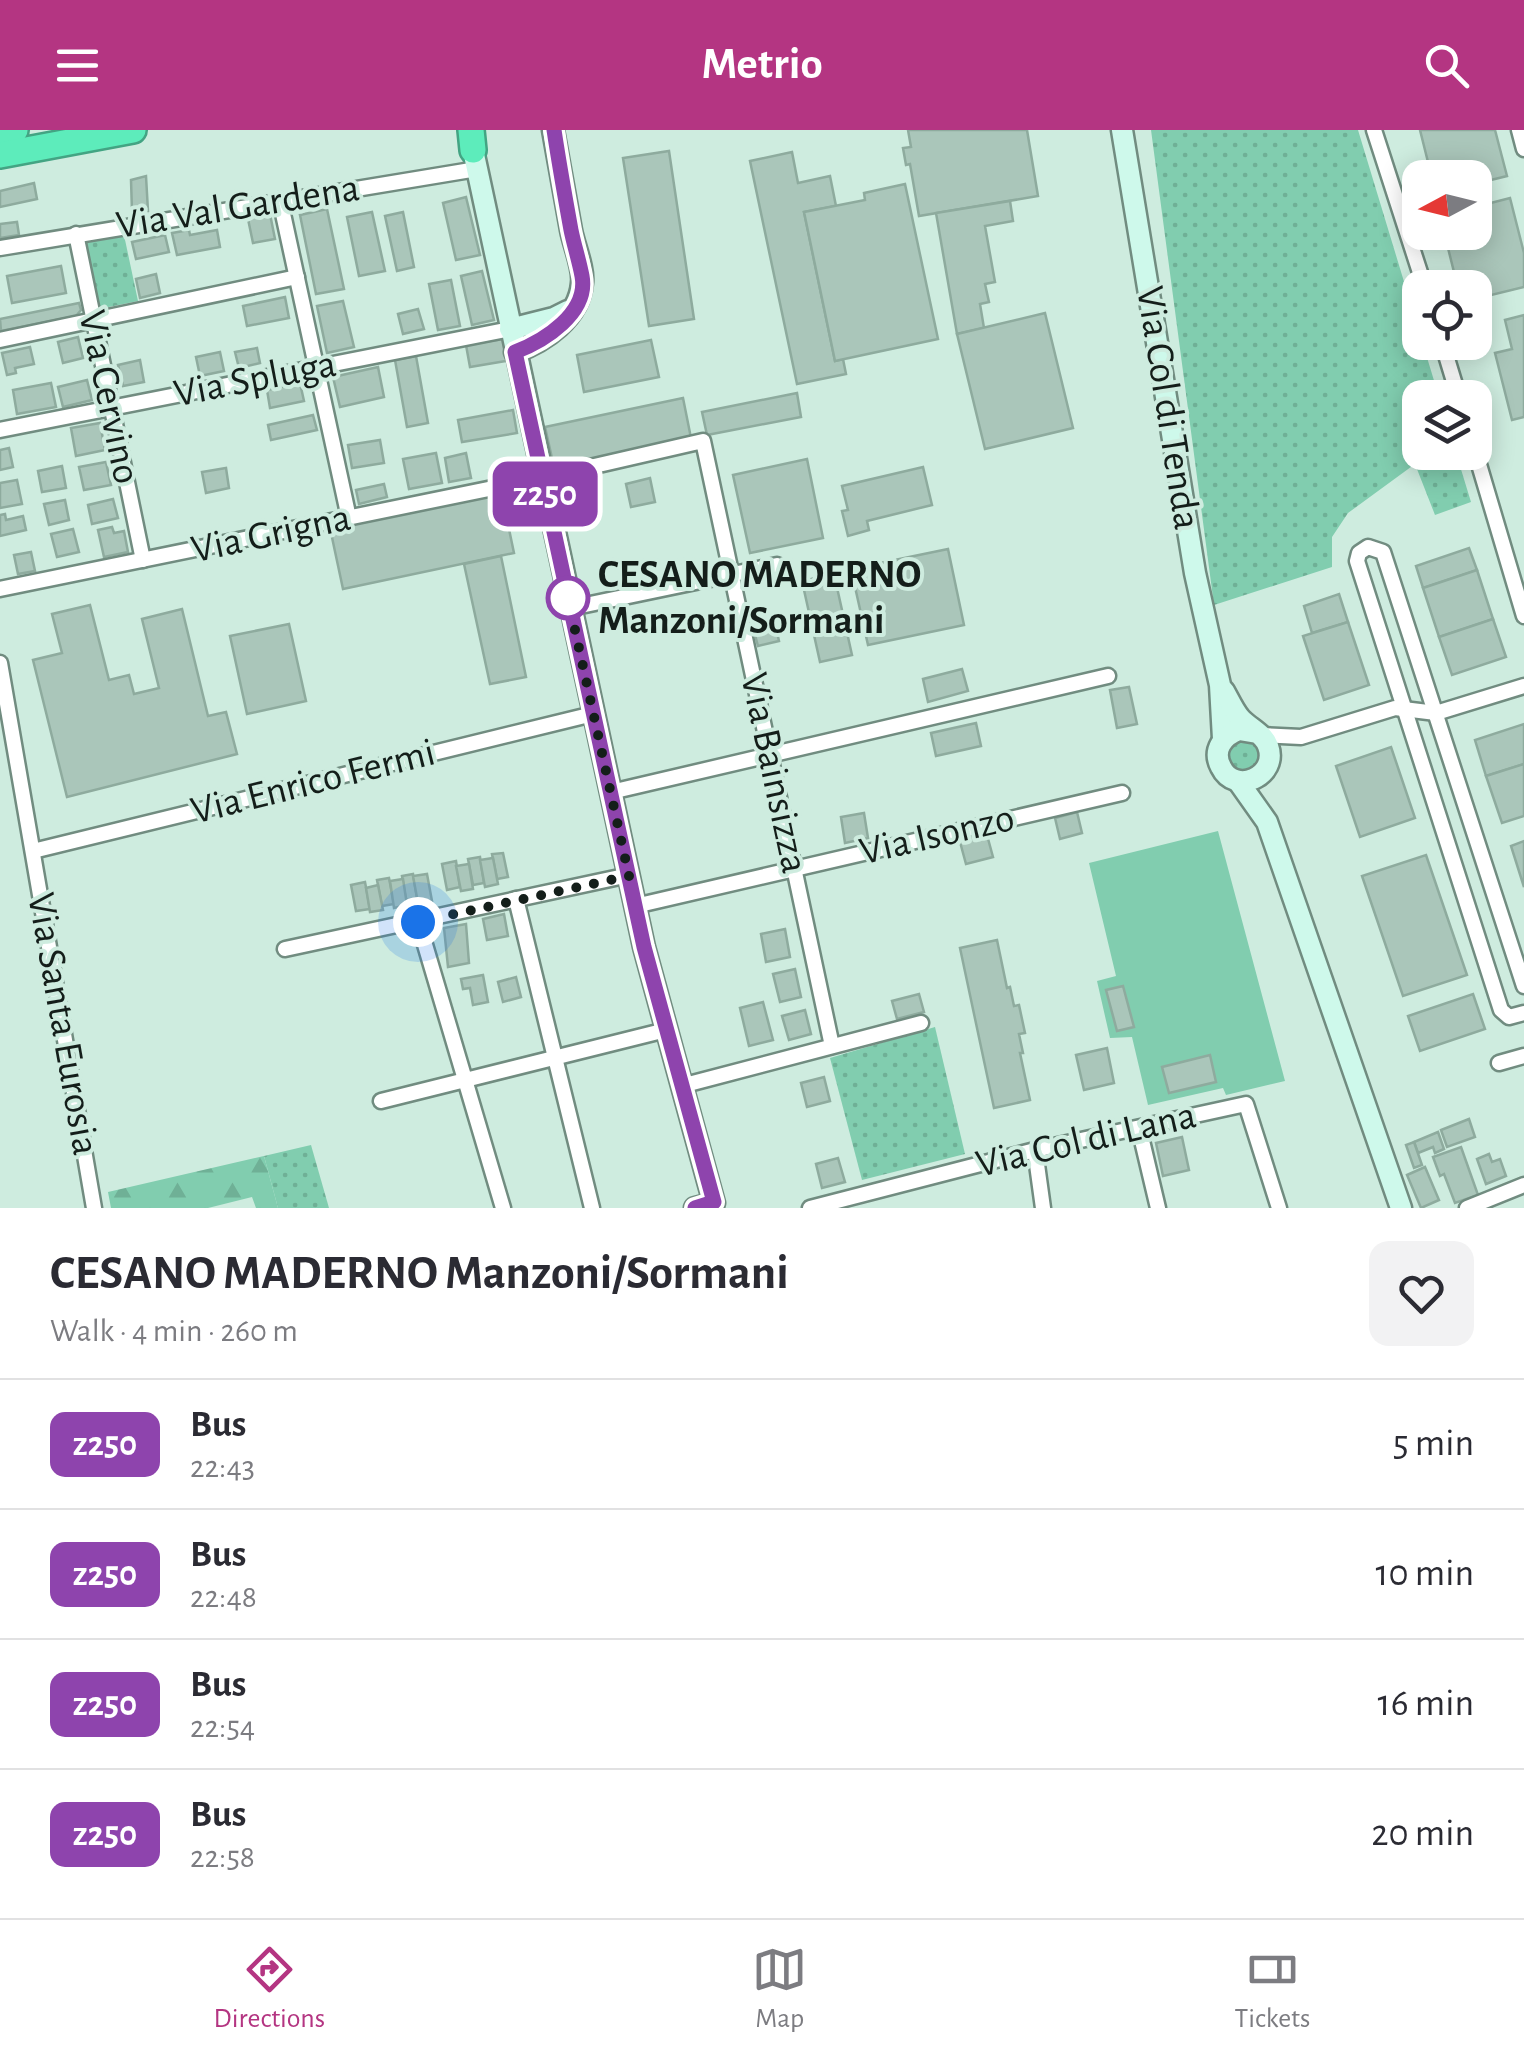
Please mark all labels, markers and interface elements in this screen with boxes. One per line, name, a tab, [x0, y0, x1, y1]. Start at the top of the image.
icon: menu	[50, 38, 105, 93]
icon: search	[1419, 38, 1474, 93]
text: Metrio	[701, 42, 823, 87]
north arrow	[1402, 160, 1492, 250]
map controls	[1402, 160, 1492, 470]
street label: Via Val Gardena	[114, 168, 362, 246]
button: locate	[1402, 270, 1492, 360]
street label: Via Col di Tenda	[1129, 284, 1207, 532]
street label: Via Cervino	[71, 307, 147, 487]
street label: Via Spluga	[171, 344, 339, 414]
button: layers	[1402, 380, 1492, 470]
line badge: z250	[475, 462, 615, 526]
text: z250	[513, 477, 577, 512]
street label: Via Grigna	[188, 498, 354, 570]
place label: CESANO MADERNO Manzoni/Sormani	[598, 555, 921, 641]
marker: CESANO MADERNO Manzoni/Sormani	[547, 577, 589, 619]
street label: Via Bainsizza	[733, 669, 815, 877]
street label: Via Enrico Fermi	[187, 732, 439, 832]
street label: Via Isonzo	[856, 798, 1018, 872]
street label: Via Santa Eurosia	[20, 890, 106, 1158]
your location	[393, 897, 443, 947]
street label: Via Col di Lana	[972, 1095, 1200, 1185]
button: heart	[1369, 1241, 1474, 1346]
text: CESANO MADERNO Manzoni/Sormani	[50, 1250, 789, 1298]
text: Walk · 4 min · 260 m	[50, 1315, 298, 1347]
text: Bus	[190, 1406, 246, 1444]
text: 5 min	[1393, 1425, 1474, 1463]
text: z250	[73, 1427, 137, 1462]
text: 22:43	[190, 1451, 255, 1483]
text: Bus	[190, 1536, 246, 1574]
text: 10 min	[1375, 1555, 1474, 1593]
text: z250	[73, 1557, 137, 1592]
text: 22:48	[190, 1581, 257, 1613]
text: Bus	[190, 1666, 246, 1704]
text: 16 min	[1378, 1685, 1474, 1723]
text: z250	[73, 1687, 137, 1722]
text: 22:54	[190, 1711, 255, 1743]
text: Bus	[190, 1796, 246, 1834]
text: 20 min	[1371, 1815, 1474, 1853]
text: z250	[73, 1817, 137, 1852]
text: 22:58	[190, 1841, 255, 1873]
tab: Directions	[214, 1942, 325, 2036]
tab: Map	[752, 1942, 807, 2036]
tab: Tickets	[1235, 1942, 1310, 2036]

